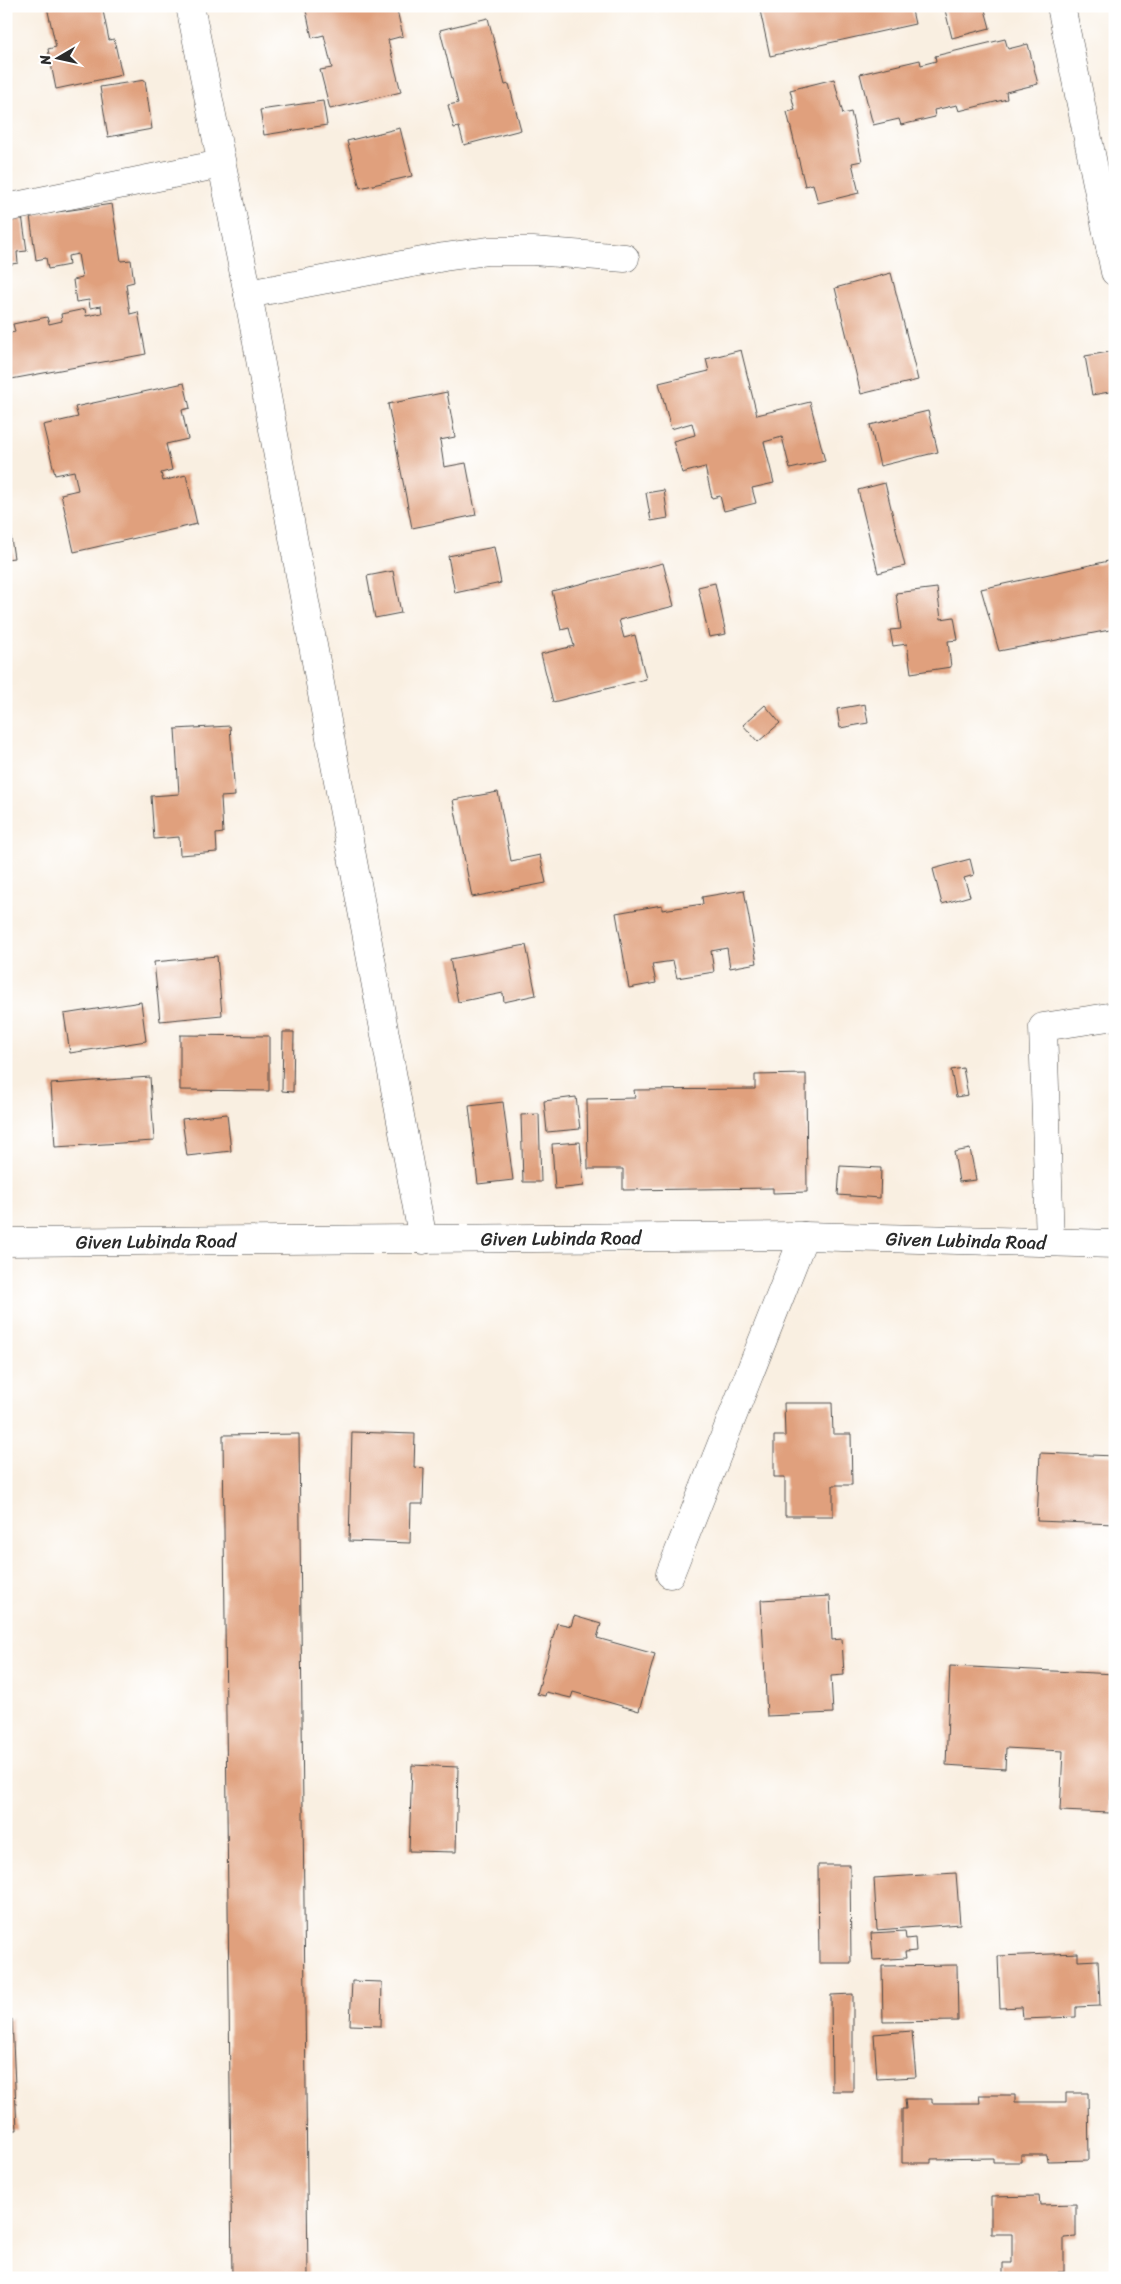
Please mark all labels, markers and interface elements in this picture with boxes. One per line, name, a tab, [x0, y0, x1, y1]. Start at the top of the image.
north arrow	[32, 32, 82, 82]
text: N	[33, 53, 59, 68]
street label: Given Lubinda Road	[481, 1221, 643, 1255]
street label: Given Lubinda Road	[885, 1222, 1049, 1259]
street label: Given Lubinda Road	[76, 1224, 238, 1258]

